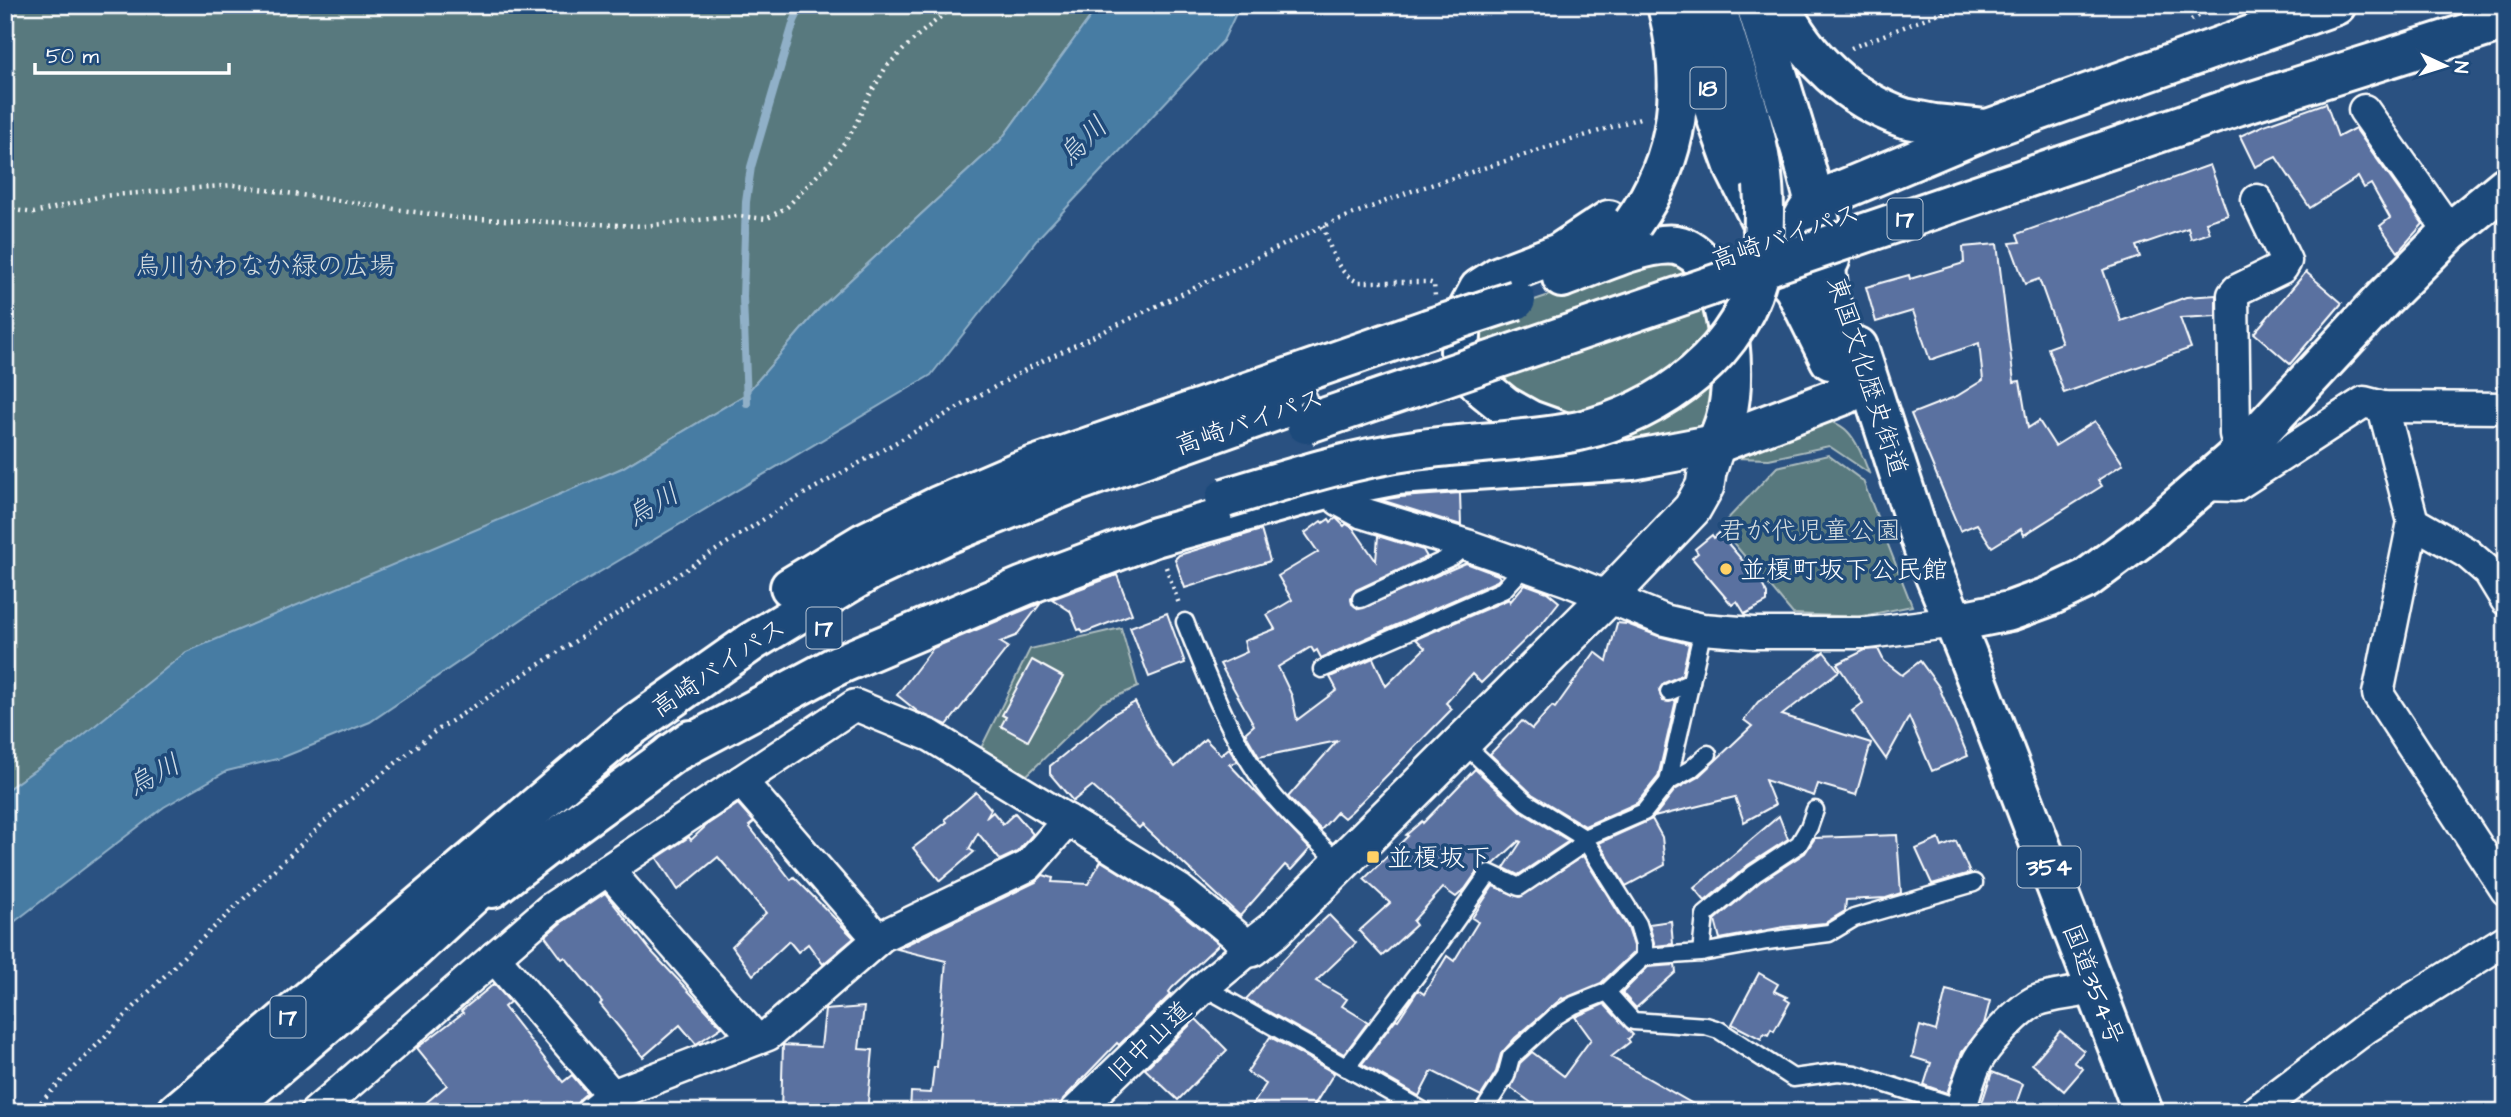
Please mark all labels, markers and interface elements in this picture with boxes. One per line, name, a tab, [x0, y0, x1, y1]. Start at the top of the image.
scale bar	[35, 32, 229, 76]
north arrow	[2410, 32, 2480, 102]
text: 50 m	[46, 42, 100, 71]
text: N	[2447, 60, 2474, 74]
road number: 18	[1690, 68, 1726, 108]
water label: 烏川	[1049, 108, 1117, 175]
street label: 高崎バイパス	[1706, 195, 1865, 279]
road number: 17	[1888, 198, 1923, 240]
park label: 烏川かわなか緑の広場	[135, 248, 395, 284]
street label: 東国文化歴史街道	[1818, 272, 1916, 481]
street label: 高崎バイパス	[1170, 380, 1329, 464]
water label: 烏川	[619, 474, 687, 536]
park label: 君が代児童公園	[1719, 513, 1901, 549]
place label: 並榎町坂下公民館	[1740, 552, 1948, 588]
marker: 並榎町坂下公民館	[1718, 561, 1734, 577]
road number: 17	[806, 608, 842, 648]
street label: 高崎バイパス	[644, 609, 793, 726]
water label: 烏川	[120, 745, 188, 806]
place label: 並榎坂下	[1387, 840, 1491, 876]
road number: 354	[2018, 846, 2080, 888]
marker: 並榎坂下	[1365, 849, 1381, 865]
street label: 国道354号	[2053, 918, 2133, 1050]
street label: 旧中山道	[1100, 993, 1200, 1091]
road number: 17	[270, 996, 306, 1037]

